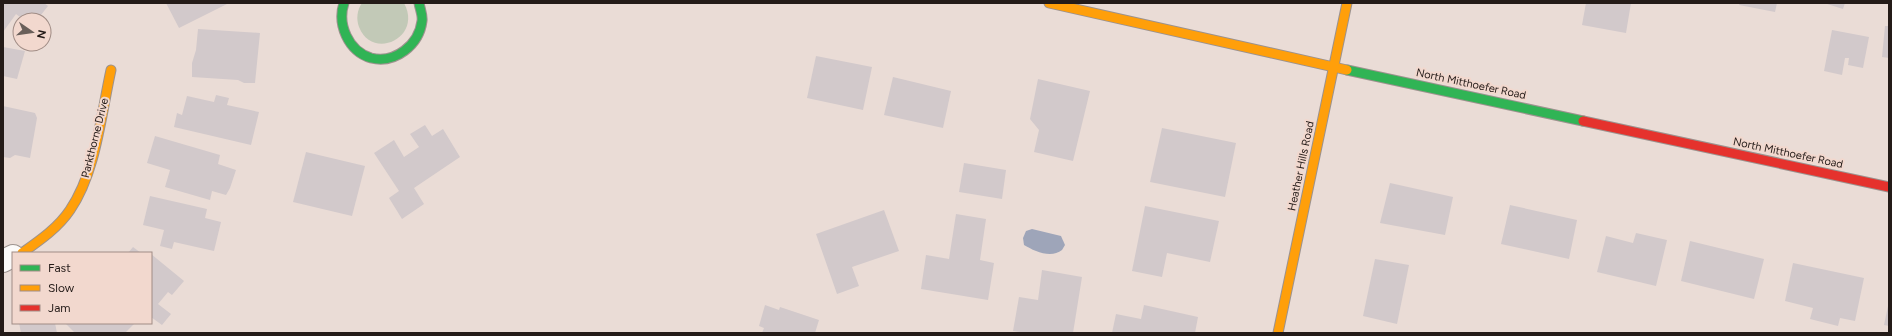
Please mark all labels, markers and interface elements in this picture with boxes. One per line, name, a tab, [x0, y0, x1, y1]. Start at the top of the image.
north arrow	[12, 12, 52, 52]
text: N	[34, 29, 49, 40]
street label: North Mitthoefer Road	[1415, 66, 1527, 102]
street label: Parkthorne Drive	[79, 97, 111, 179]
street label: Heather Hills Road	[1285, 120, 1317, 212]
street label: North Mitthoefer Road	[1732, 135, 1844, 171]
legend	[12, 252, 152, 324]
text: Fast	[48, 261, 71, 275]
text: Slow	[48, 281, 75, 295]
text: Jam	[48, 301, 71, 315]

